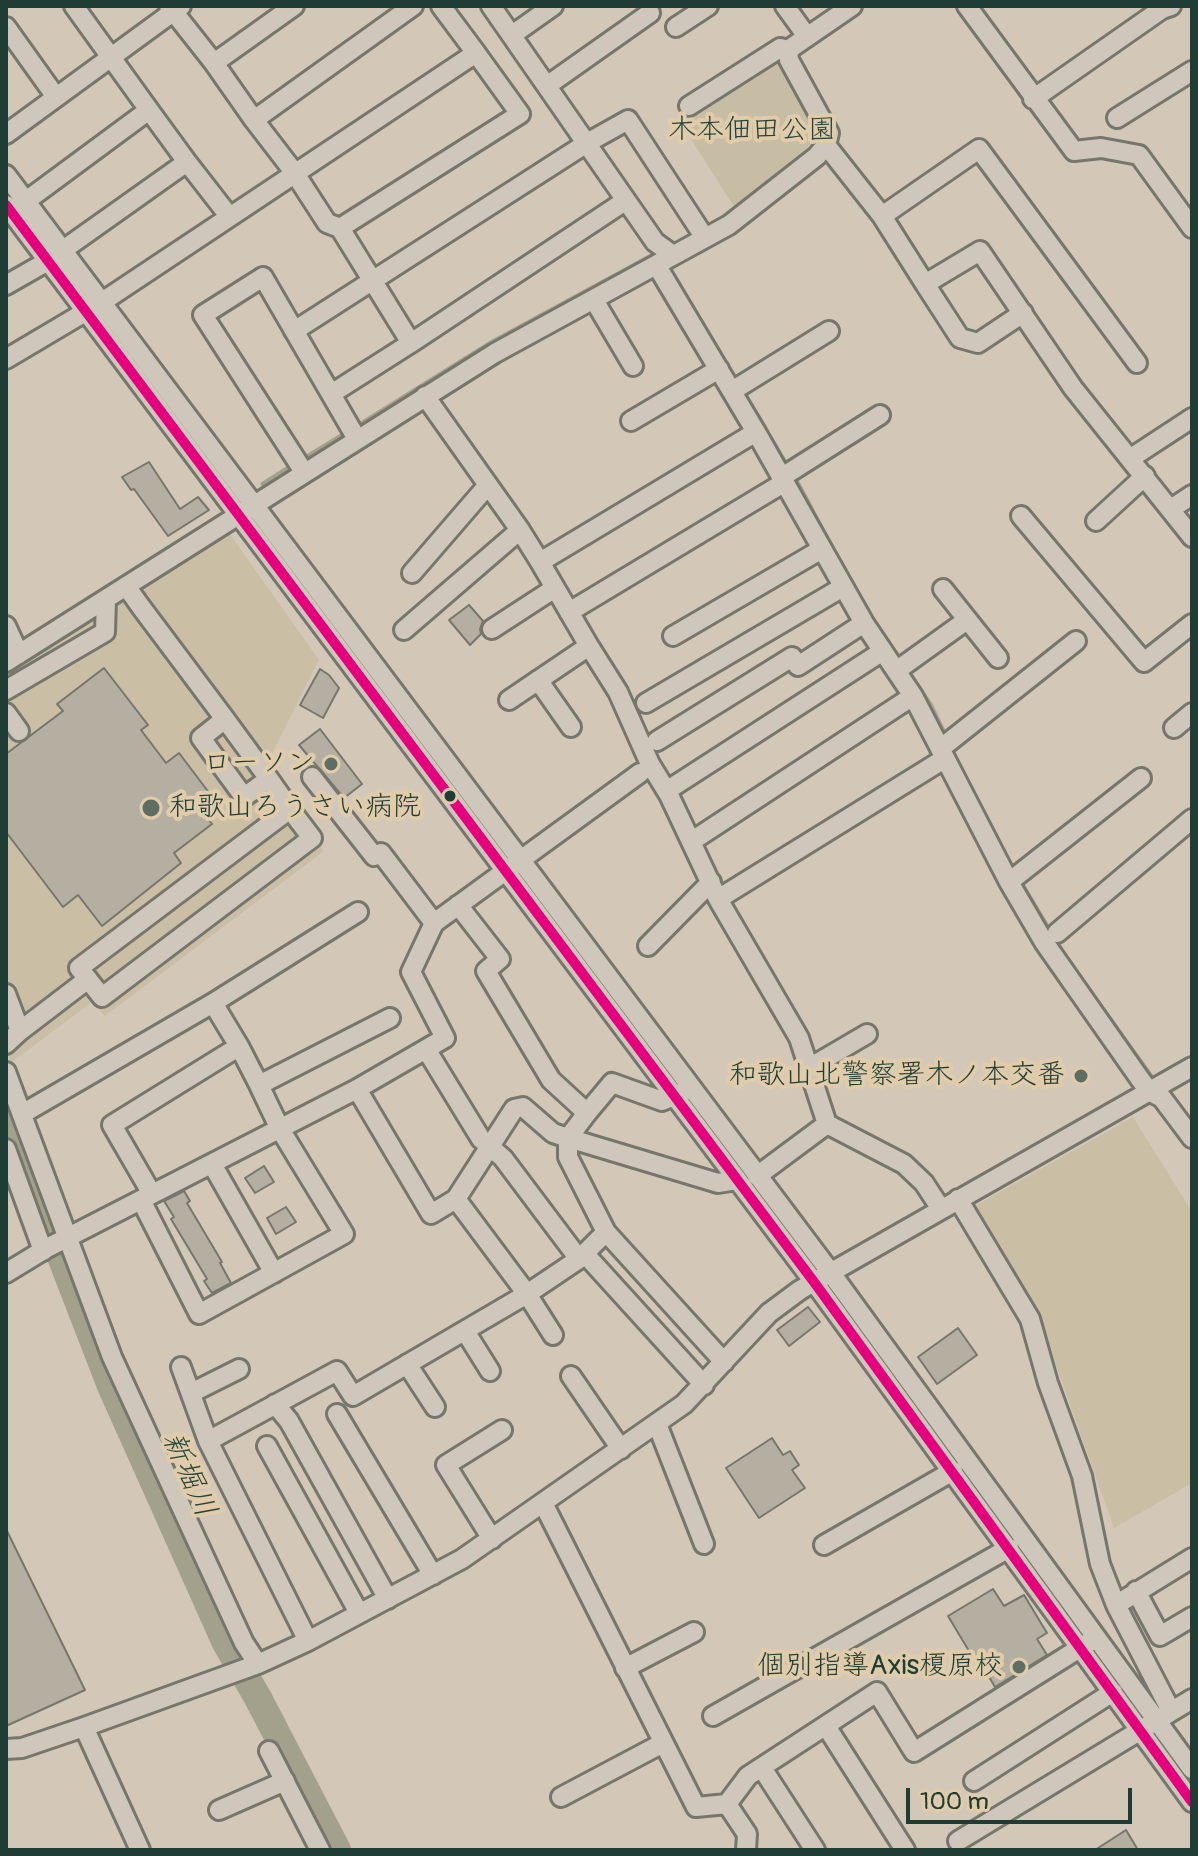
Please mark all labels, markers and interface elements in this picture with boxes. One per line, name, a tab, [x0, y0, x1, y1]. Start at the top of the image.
park label: 木本佃田公園	[668, 114, 836, 148]
place label: ローソン	[203, 747, 315, 781]
marker: ローソン	[322, 755, 340, 773]
unlabelled marker	[442, 788, 458, 804]
place label: 和歌山ろうさい病院	[169, 791, 421, 825]
marker: 和歌山ろうさい病院	[140, 797, 162, 819]
place label: 和歌山北警察署木ノ本交番	[729, 1059, 1065, 1093]
marker: 和歌山北警察署木ノ本交番	[1072, 1067, 1090, 1085]
water label: 新堀川	[153, 1427, 223, 1523]
place label: 個別指導Axis榎原校	[757, 1650, 1003, 1684]
marker: 個別指導Axis榎原校	[1010, 1658, 1028, 1676]
scale bar	[910, 1772, 1136, 1822]
text: 100 m	[920, 1787, 989, 1816]

